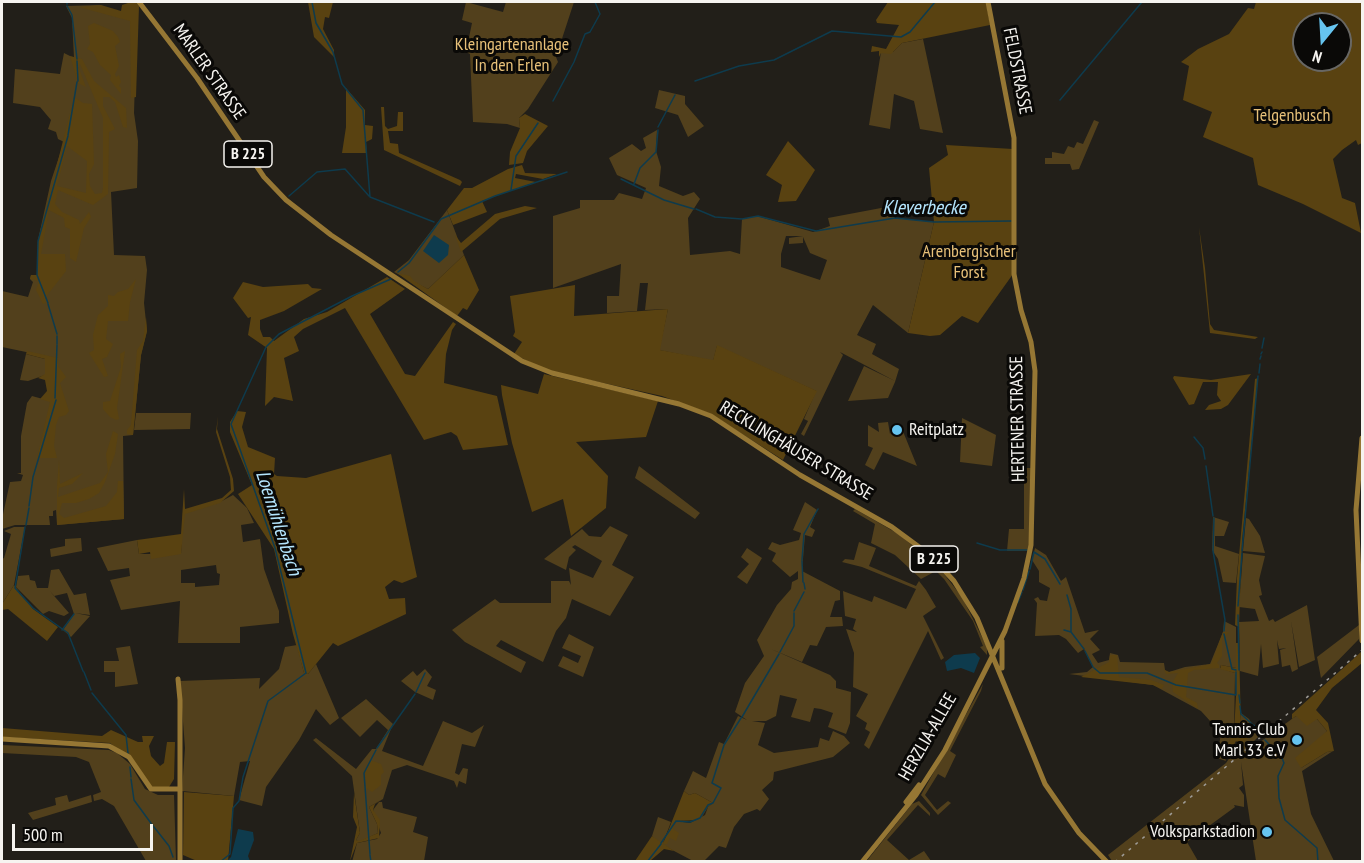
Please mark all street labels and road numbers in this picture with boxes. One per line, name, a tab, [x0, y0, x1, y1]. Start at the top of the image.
street label: MARLER STRASSE	[168, 20, 250, 124]
street label: FELDSTRASSE	[998, 26, 1036, 116]
road number: B 225	[224, 141, 272, 167]
street label: HERTENER STRASSE	[1006, 356, 1030, 482]
street label: RECKLINGHÄUSER STRASSE	[716, 397, 876, 505]
road number: B 225	[910, 546, 958, 572]
street label: HERZLIA-ALLEE	[894, 690, 962, 784]

